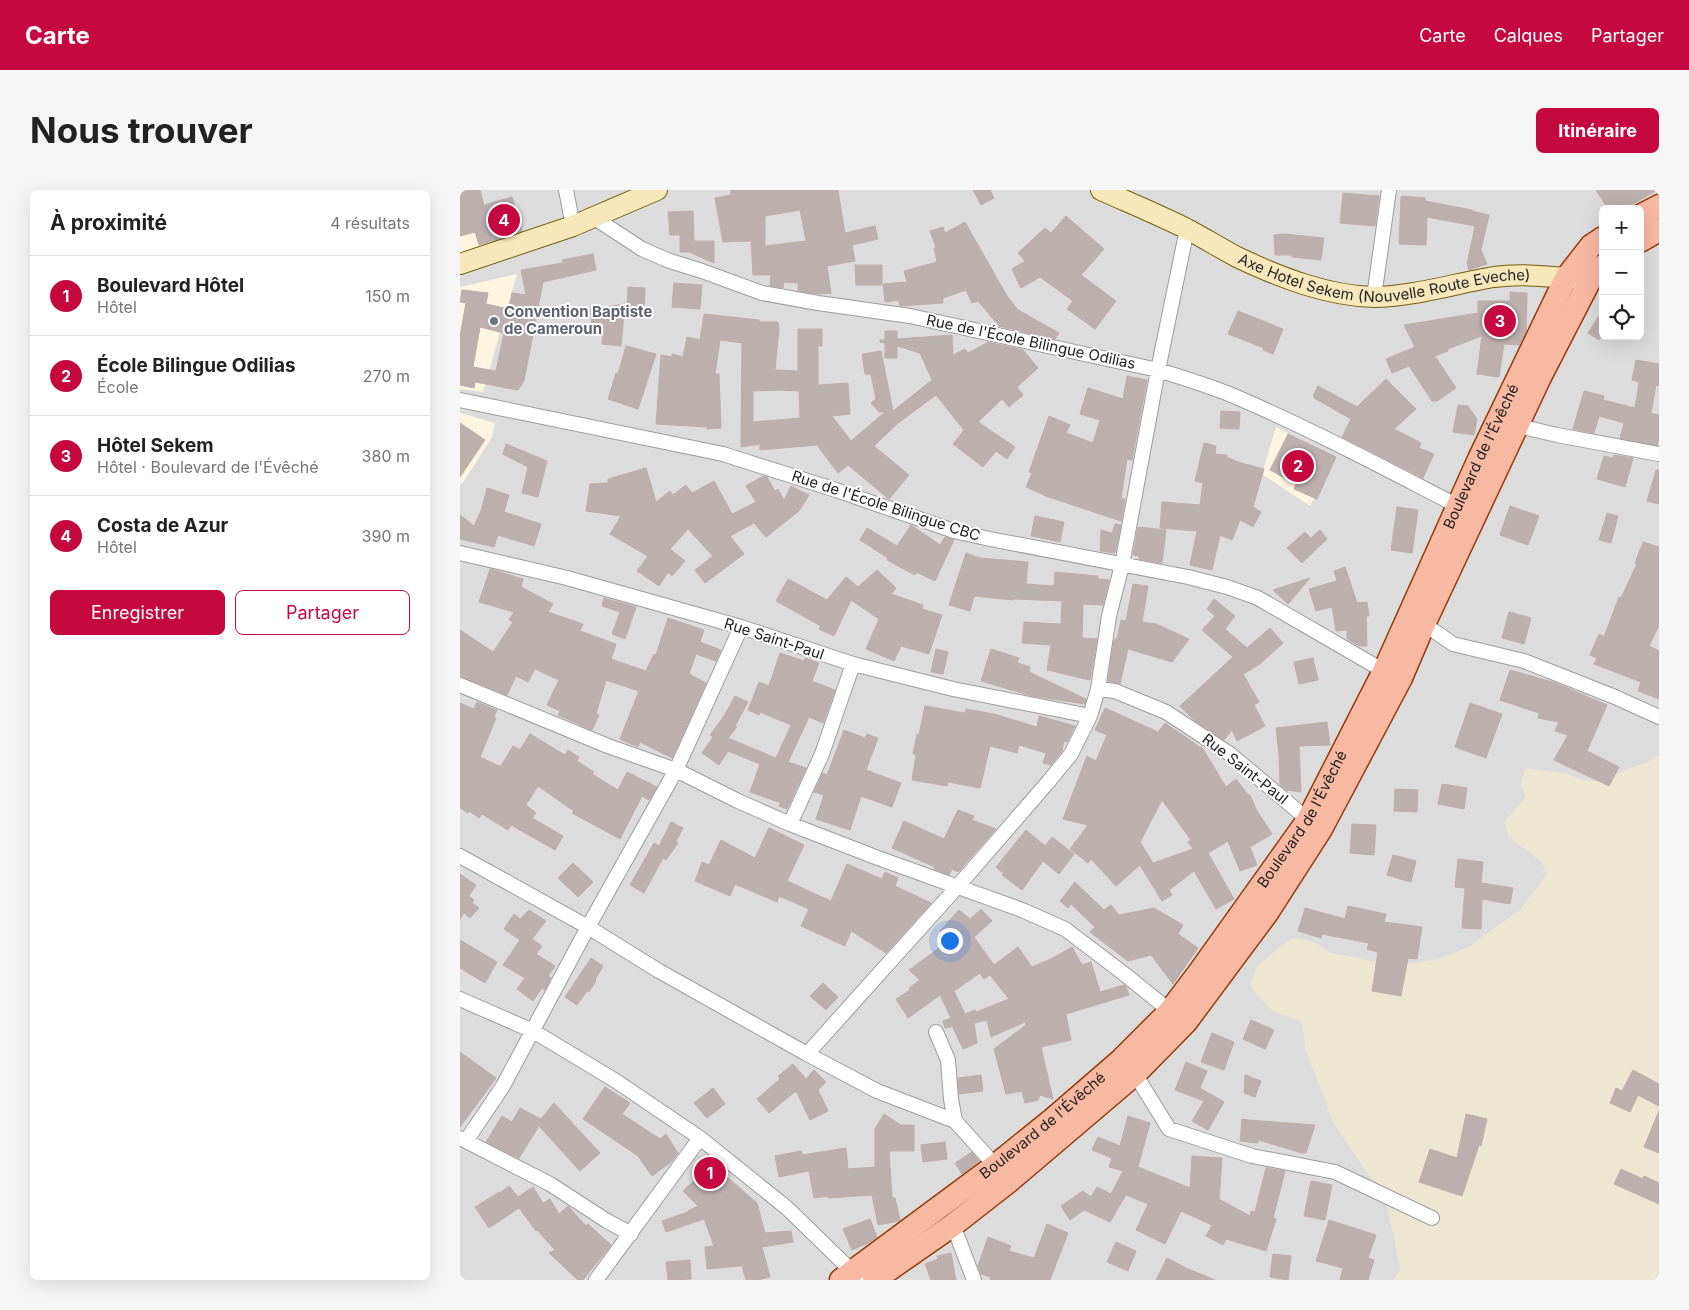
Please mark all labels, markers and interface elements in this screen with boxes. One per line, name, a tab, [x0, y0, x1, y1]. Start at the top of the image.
text: Carte	[25, 21, 90, 50]
text: Carte	[1419, 25, 1466, 46]
text: Calques	[1494, 25, 1563, 46]
text: Partager	[1591, 25, 1664, 46]
button: Itinéraire	[1536, 108, 1659, 153]
text: Nous trouver	[30, 109, 253, 151]
pin: 4	[488, 201, 520, 239]
map controls	[1599, 205, 1644, 340]
button: +	[1599, 205, 1644, 250]
text: À proximité	[50, 210, 167, 235]
text: 4 résultats	[330, 213, 410, 233]
street label: Axe Hotel Sekem (Nouvelle Route Eveche)	[1235, 249, 1531, 306]
button: −	[1599, 250, 1644, 295]
text: Boulevard Hôtel	[97, 274, 244, 297]
text: 1	[63, 286, 69, 306]
text: 150 m	[365, 286, 410, 306]
button: locate	[1599, 295, 1644, 340]
text: Hôtel	[97, 297, 137, 317]
place label: Convention Baptiste de Cameroun	[504, 302, 652, 338]
pin: 3	[1484, 302, 1516, 340]
street label: Rue de l'École Bilingue Odilias	[925, 310, 1138, 373]
marker: Convention Baptiste de Cameroun	[488, 315, 500, 327]
text: École Bilingue Odilias	[97, 354, 296, 377]
text: 2	[61, 366, 71, 386]
text: 270 m	[363, 366, 410, 386]
text: École	[97, 377, 139, 397]
street label: Boulevard de l'Évêché	[1439, 381, 1523, 532]
text: Hôtel Sekem	[97, 434, 214, 457]
text: 3	[61, 446, 71, 466]
text: 380 m	[362, 446, 410, 466]
pin: 2	[1282, 447, 1314, 485]
text: Hôtel · Boulevard de l'Évêché	[97, 457, 319, 477]
street label: Rue de l'École Bilingue CBC	[789, 466, 983, 545]
text: Costa de Azur	[97, 514, 228, 537]
text: 4	[61, 526, 71, 546]
text: 390 m	[362, 526, 410, 546]
text: Hôtel	[97, 537, 137, 557]
button: Enregistrer	[50, 590, 225, 635]
button: Partager	[235, 590, 410, 635]
street label: Rue Saint-Paul	[722, 613, 827, 664]
street label: Rue Saint-Paul	[1198, 729, 1292, 808]
street label: Boulevard de l'Évêché	[1253, 747, 1351, 891]
your location	[937, 928, 963, 954]
street label: Boulevard de l'Évêché	[976, 1068, 1109, 1183]
pin: 1	[694, 1154, 726, 1192]

